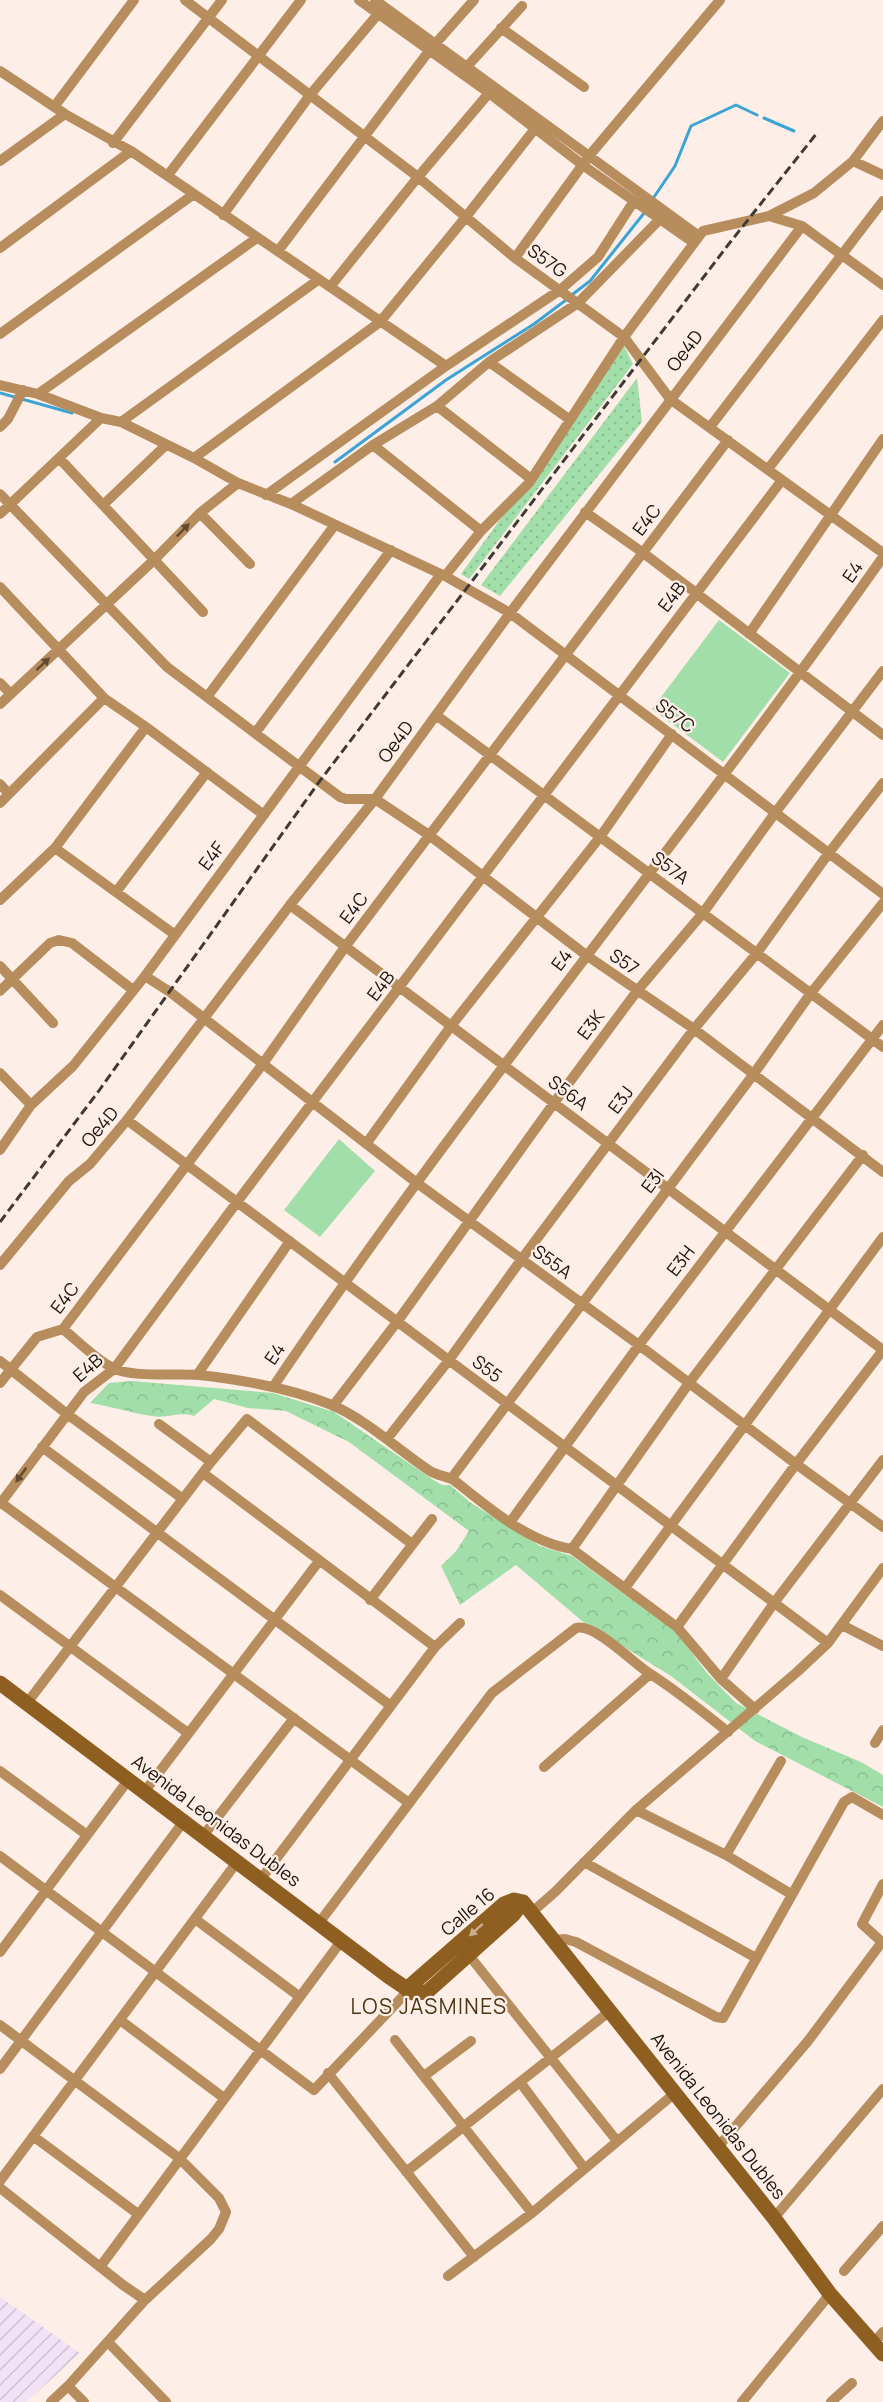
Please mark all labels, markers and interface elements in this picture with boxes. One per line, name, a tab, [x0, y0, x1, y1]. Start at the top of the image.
street label: S57G	[523, 238, 572, 283]
street label: Oe4D	[661, 325, 708, 376]
street label: E4C	[626, 499, 666, 540]
one-way arrow	[176, 523, 190, 537]
street label: E4	[836, 556, 868, 587]
street label: E4B	[652, 576, 690, 616]
one-way arrow	[35, 657, 50, 671]
street label: S57C	[651, 693, 700, 738]
street label: Oe4D	[372, 716, 418, 767]
street label: E4F	[193, 836, 230, 875]
street label: S57A	[647, 845, 695, 890]
street label: E4C	[333, 887, 373, 928]
street label: S57	[605, 943, 644, 980]
street label: E4	[545, 944, 577, 975]
street label: E4B	[361, 965, 399, 1005]
street label: E3K	[571, 1005, 609, 1044]
street label: S56A	[544, 1069, 594, 1115]
street label: E3J	[602, 1081, 638, 1118]
street label: Oe4D	[75, 1101, 123, 1152]
street label: E3I	[635, 1163, 669, 1197]
street label: S55A	[528, 1239, 578, 1284]
street label: E3H	[661, 1240, 700, 1281]
street label: E4C	[44, 1277, 84, 1318]
street label: E4	[258, 1338, 290, 1369]
street label: E4B	[67, 1348, 107, 1387]
street label: S55	[468, 1349, 508, 1387]
one-way arrow	[15, 1467, 27, 1483]
street label: Avenida Leonidas Dubles	[127, 1749, 306, 1892]
street label: Calle 16	[435, 1882, 499, 1941]
one-way arrow	[468, 1923, 483, 1937]
district label: LOS JASMINES	[350, 1992, 508, 2020]
street label: Avenida Leonidas Dubles	[646, 2027, 791, 2204]

